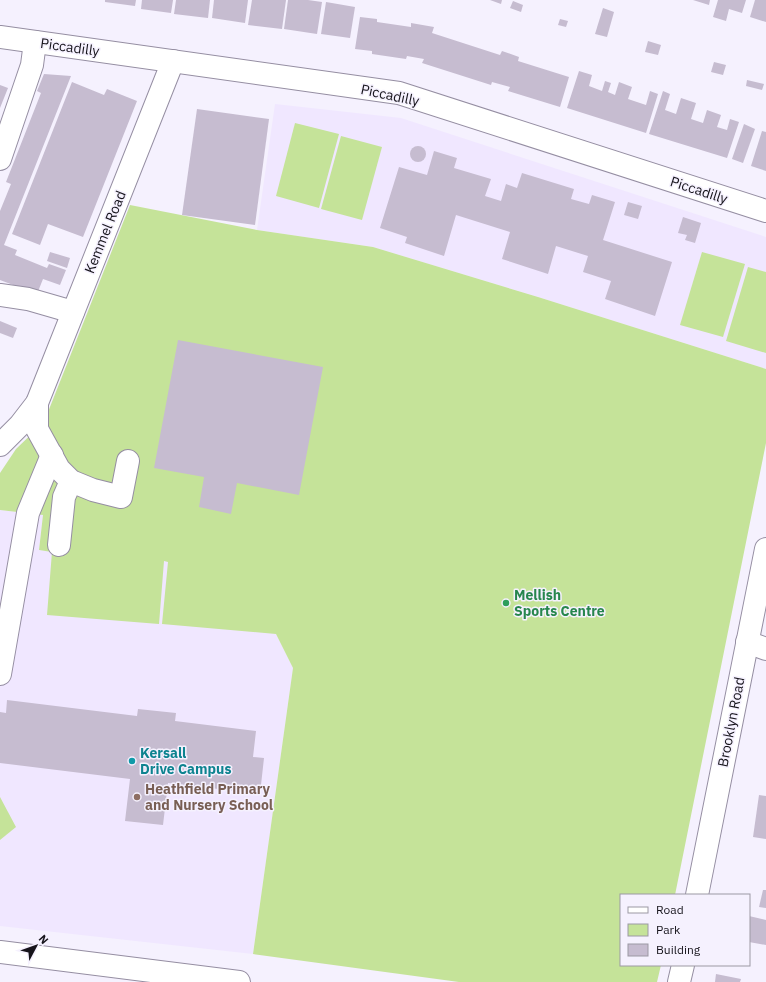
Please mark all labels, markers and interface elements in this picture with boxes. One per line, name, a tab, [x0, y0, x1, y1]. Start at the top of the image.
street label: Piccadilly	[39, 34, 101, 60]
street label: Piccadilly	[359, 80, 421, 110]
street label: Piccadilly	[668, 172, 730, 208]
street label: Kemmel Road	[80, 188, 130, 276]
place label: Mellish Sports Centre	[514, 586, 605, 620]
marker: Mellish Sports Centre	[501, 598, 511, 608]
street label: Brooklyn Road	[713, 675, 749, 769]
place label: Kersall Drive Campus	[140, 744, 232, 778]
marker: Kersall Drive Campus	[127, 756, 137, 766]
place label: Heathfield Primary and Nursery School	[145, 780, 273, 814]
marker: Heathfield Primary and Nursery School	[132, 792, 142, 802]
legend	[620, 894, 750, 966]
text: Road	[656, 902, 684, 917]
text: Park	[656, 922, 681, 937]
north arrow	[16, 926, 56, 966]
text: N	[36, 932, 51, 947]
text: Building	[656, 942, 701, 957]

